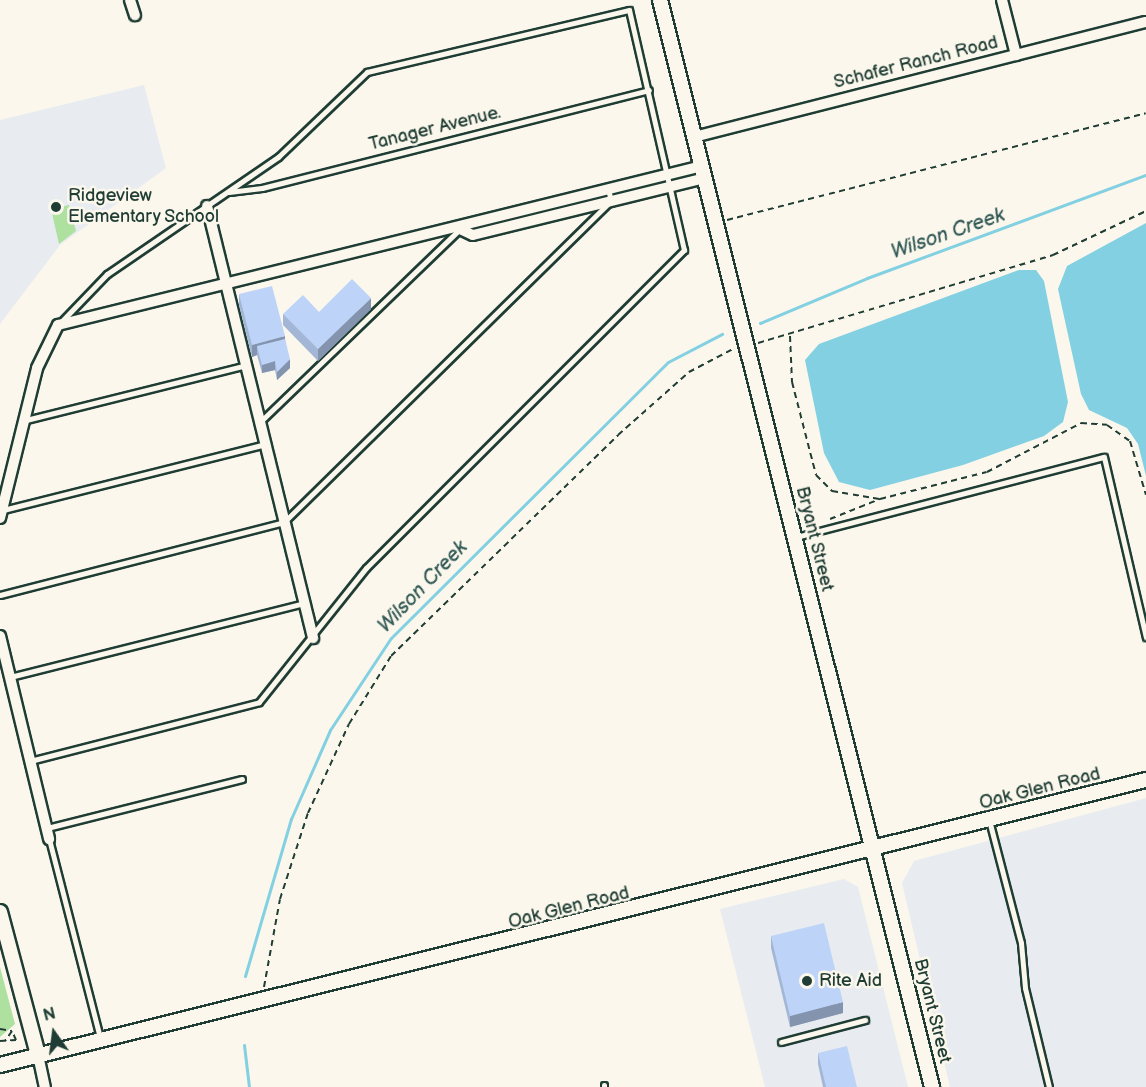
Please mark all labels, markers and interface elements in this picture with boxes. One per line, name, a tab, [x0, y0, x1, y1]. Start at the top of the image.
street label: Schafer Ranch Road	[832, 32, 1000, 94]
street label: Tanager Avenue.	[367, 102, 503, 156]
place label: Ridgeview Elementary School	[68, 186, 221, 228]
marker: Ridgeview Elementary School	[49, 200, 63, 214]
water label: Wilson Creek	[888, 203, 1008, 265]
street label: Bryant Street	[791, 484, 837, 594]
water label: Wilson Creek	[373, 536, 473, 638]
street label: Oak Glen Road	[977, 764, 1103, 814]
street label: Oak Glen Road	[506, 883, 632, 933]
street label: Bryant Street	[909, 956, 955, 1066]
place label: Rite Aid	[819, 970, 882, 992]
marker: Rite Aid	[800, 974, 814, 988]
north arrow	[24, 1003, 84, 1063]
text: N	[41, 1004, 58, 1026]

